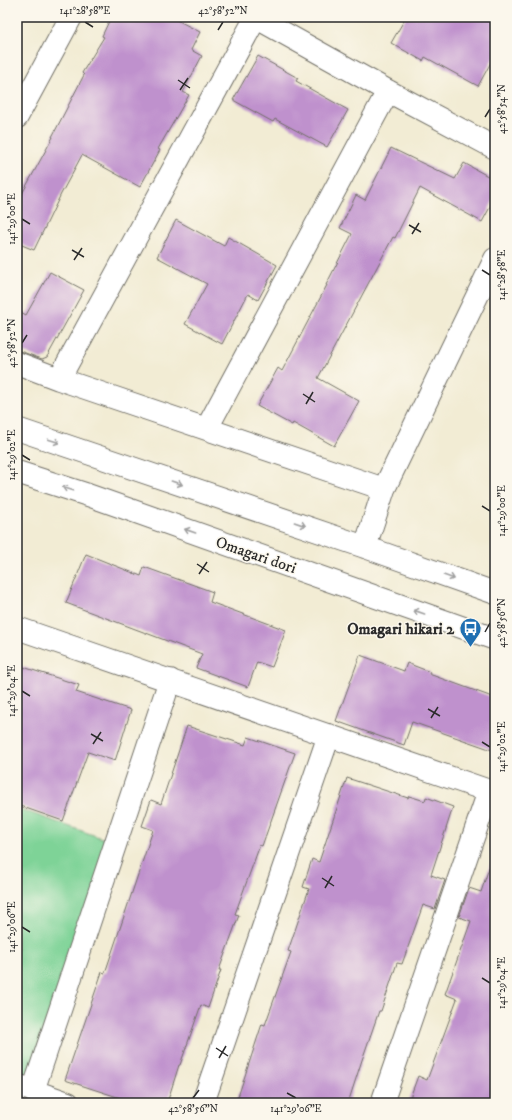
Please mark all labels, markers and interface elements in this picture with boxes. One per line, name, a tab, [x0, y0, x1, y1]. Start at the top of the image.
text: 141°28'58"E	[60, 5, 110, 17]
text: 42°58'52"N	[198, 5, 248, 17]
text: 42°58'54"N	[496, 84, 508, 134]
text: 141°29'00"E	[6, 193, 18, 245]
text: 141°28'58"E	[496, 250, 508, 300]
text: 42°58'52"N	[6, 318, 18, 368]
text: 141°29'02"E	[6, 429, 18, 481]
one-way arrow	[47, 438, 60, 445]
one-way arrow	[171, 479, 183, 487]
one-way arrow	[62, 484, 74, 492]
text: 141°29'00"E	[496, 485, 508, 537]
one-way arrow	[294, 521, 306, 529]
one-way arrow	[185, 527, 197, 535]
street label: Omagari dori	[213, 532, 299, 578]
one-way arrow	[443, 573, 455, 581]
text: 42°58'56"N	[496, 598, 508, 648]
one-way arrow	[412, 608, 425, 615]
bus stop icon: Omagari hikari 2	[457, 616, 483, 649]
place label: Omagari hikari 2	[347, 619, 455, 639]
text: 141°29'04"E	[6, 665, 18, 717]
text: 141°29'02"E	[496, 721, 508, 773]
text: 141°29'06"E	[6, 901, 18, 953]
text: 141°29'04"E	[496, 957, 508, 1009]
text: 42°58'56"N	[168, 1103, 218, 1115]
text: 141°29'06"E	[270, 1103, 322, 1115]

